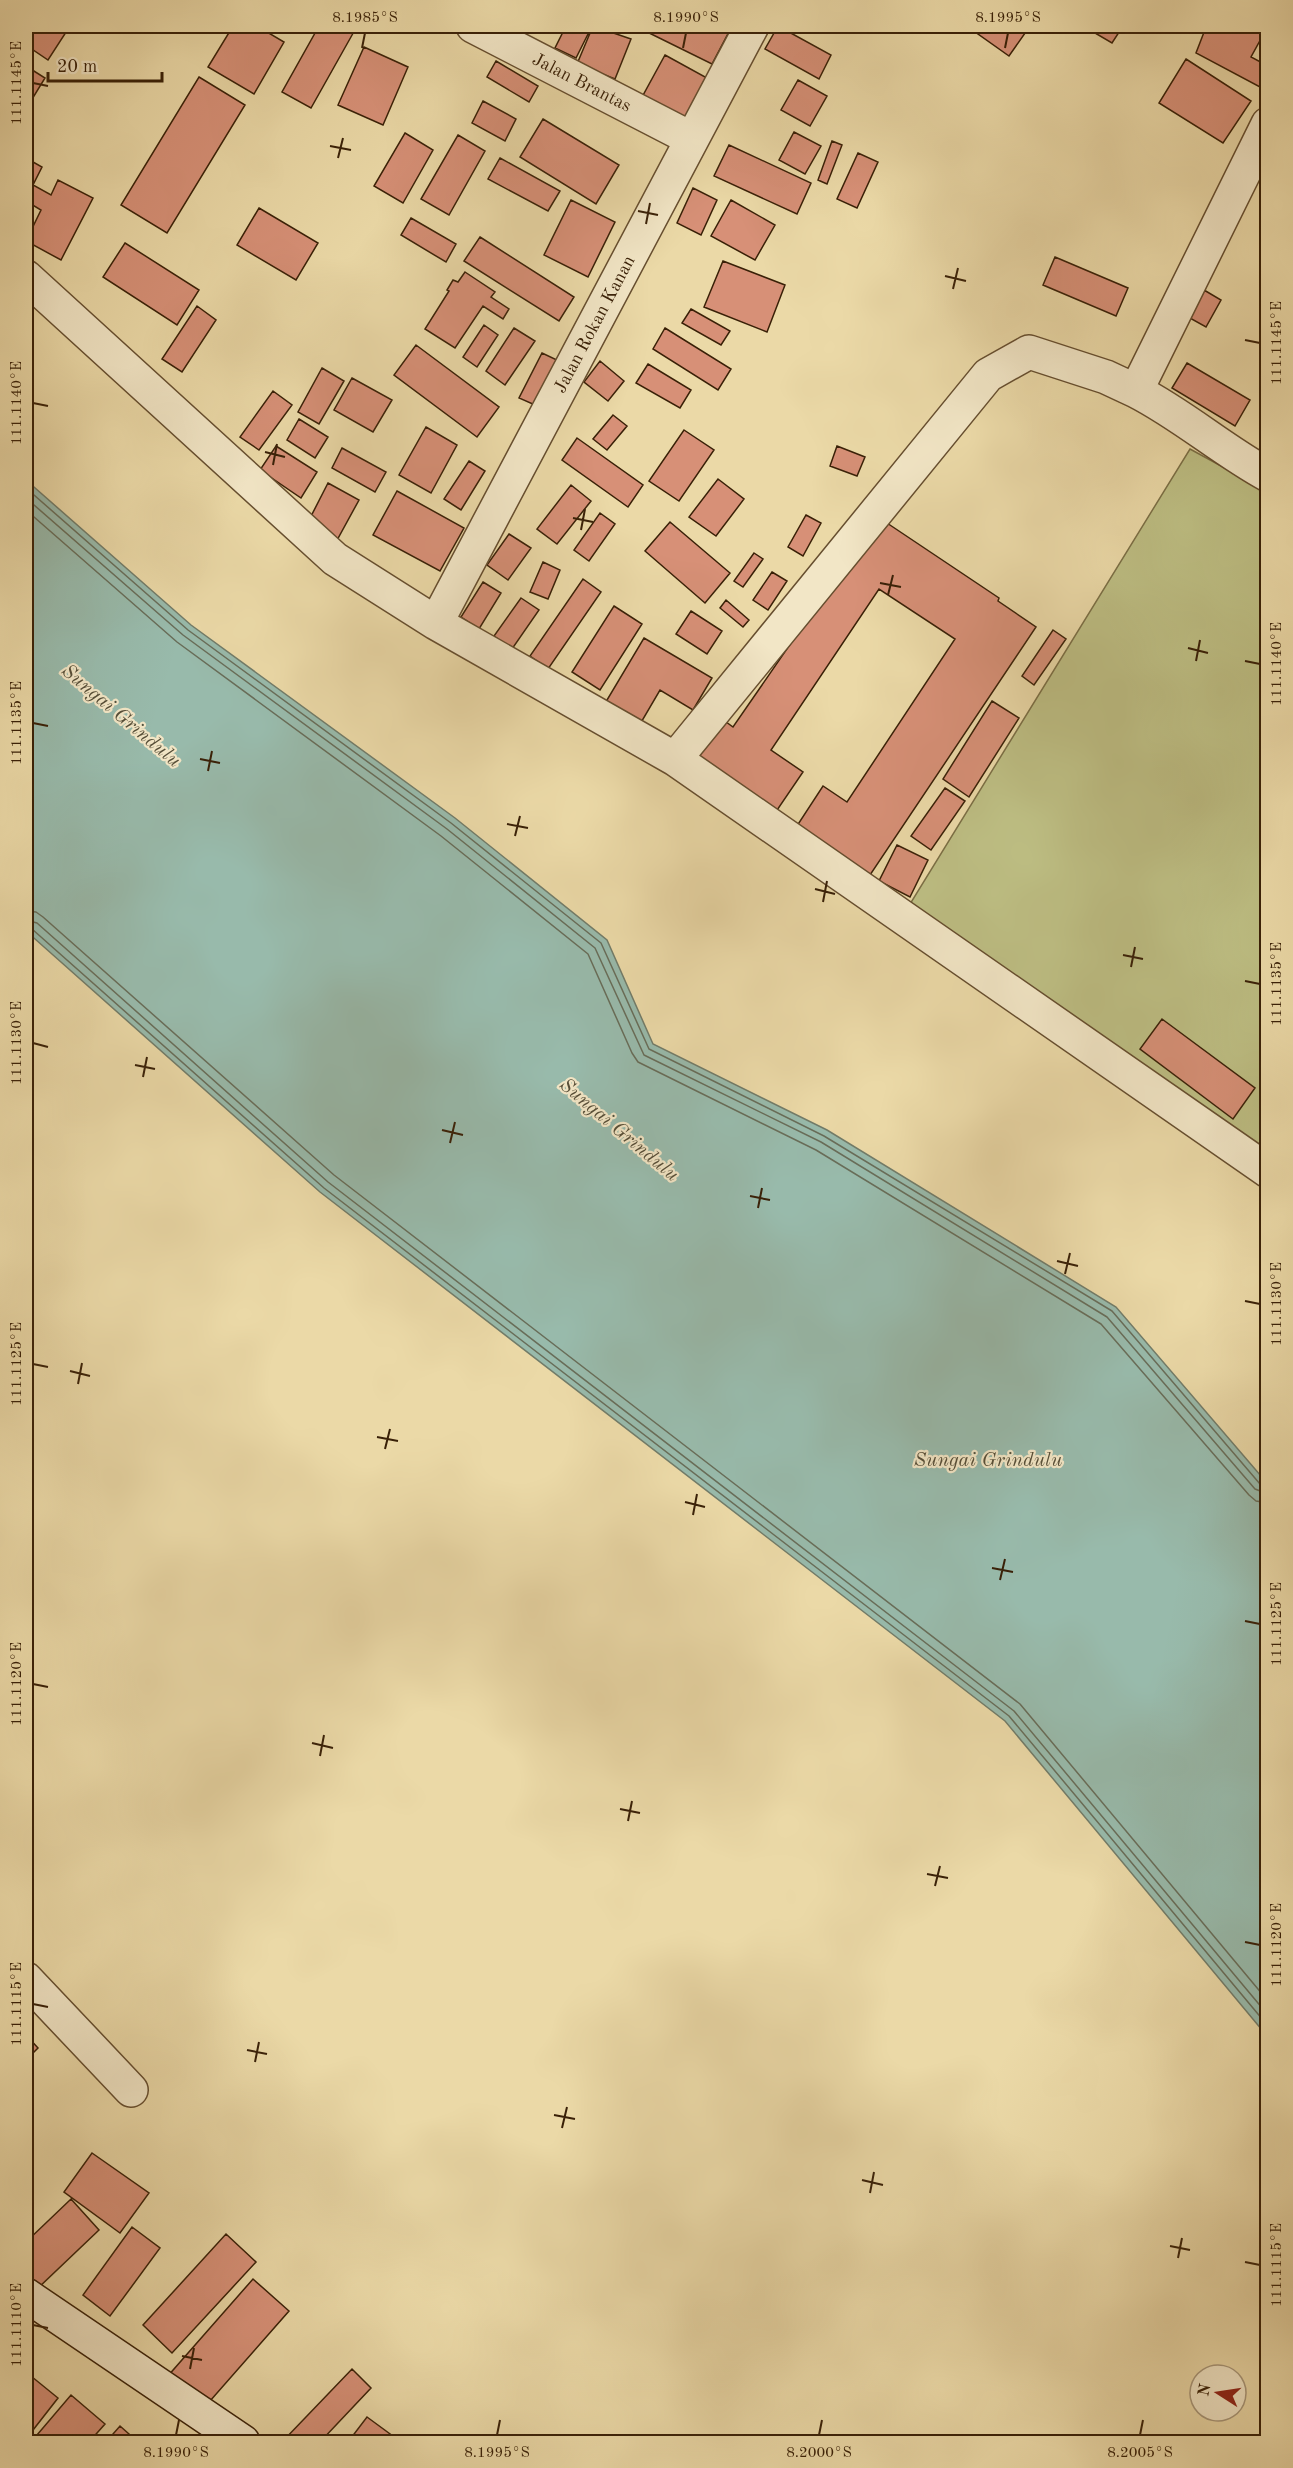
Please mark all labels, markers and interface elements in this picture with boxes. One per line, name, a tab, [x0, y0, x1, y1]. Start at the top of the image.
text: 8.1985°S	[332, 11, 398, 26]
text: 8.1990°S	[653, 11, 719, 26]
text: 8.1995°S	[975, 11, 1041, 26]
text: 111.1145°E	[10, 41, 25, 125]
scale bar	[48, 45, 162, 83]
street label: Jalan Brantas	[529, 50, 634, 116]
text: 20 m	[57, 58, 97, 76]
street label: Jalan Rokan Kanan	[551, 253, 639, 396]
text: 111.1145°E	[1270, 301, 1285, 385]
text: 111.1140°E	[10, 361, 25, 445]
text: 111.1140°E	[1270, 622, 1285, 706]
water label: Sungai Grindulu	[57, 661, 184, 772]
text: 111.1135°E	[10, 681, 25, 765]
text: 111.1135°E	[1270, 942, 1285, 1026]
text: 111.1130°E	[10, 1001, 25, 1085]
water label: Sungai Grindulu	[555, 1075, 682, 1186]
text: 111.1130°E	[1270, 1262, 1285, 1346]
text: 111.1125°E	[10, 1322, 25, 1406]
water label: Sungai Grindulu	[914, 1451, 1062, 1471]
text: 111.1125°E	[1270, 1582, 1285, 1666]
text: 111.1120°E	[10, 1642, 25, 1726]
text: 111.1120°E	[1270, 1903, 1285, 1987]
text: 111.1115°E	[10, 1962, 25, 2046]
text: 111.1115°E	[1270, 2223, 1285, 2307]
text: 111.1110°E	[10, 2283, 25, 2367]
north arrow	[1188, 2363, 1248, 2423]
text: N	[1196, 2382, 1215, 2398]
text: 8.1990°S	[143, 2446, 209, 2461]
text: 8.1995°S	[464, 2446, 530, 2461]
text: 8.2000°S	[786, 2446, 852, 2461]
text: 8.2005°S	[1107, 2446, 1173, 2461]

